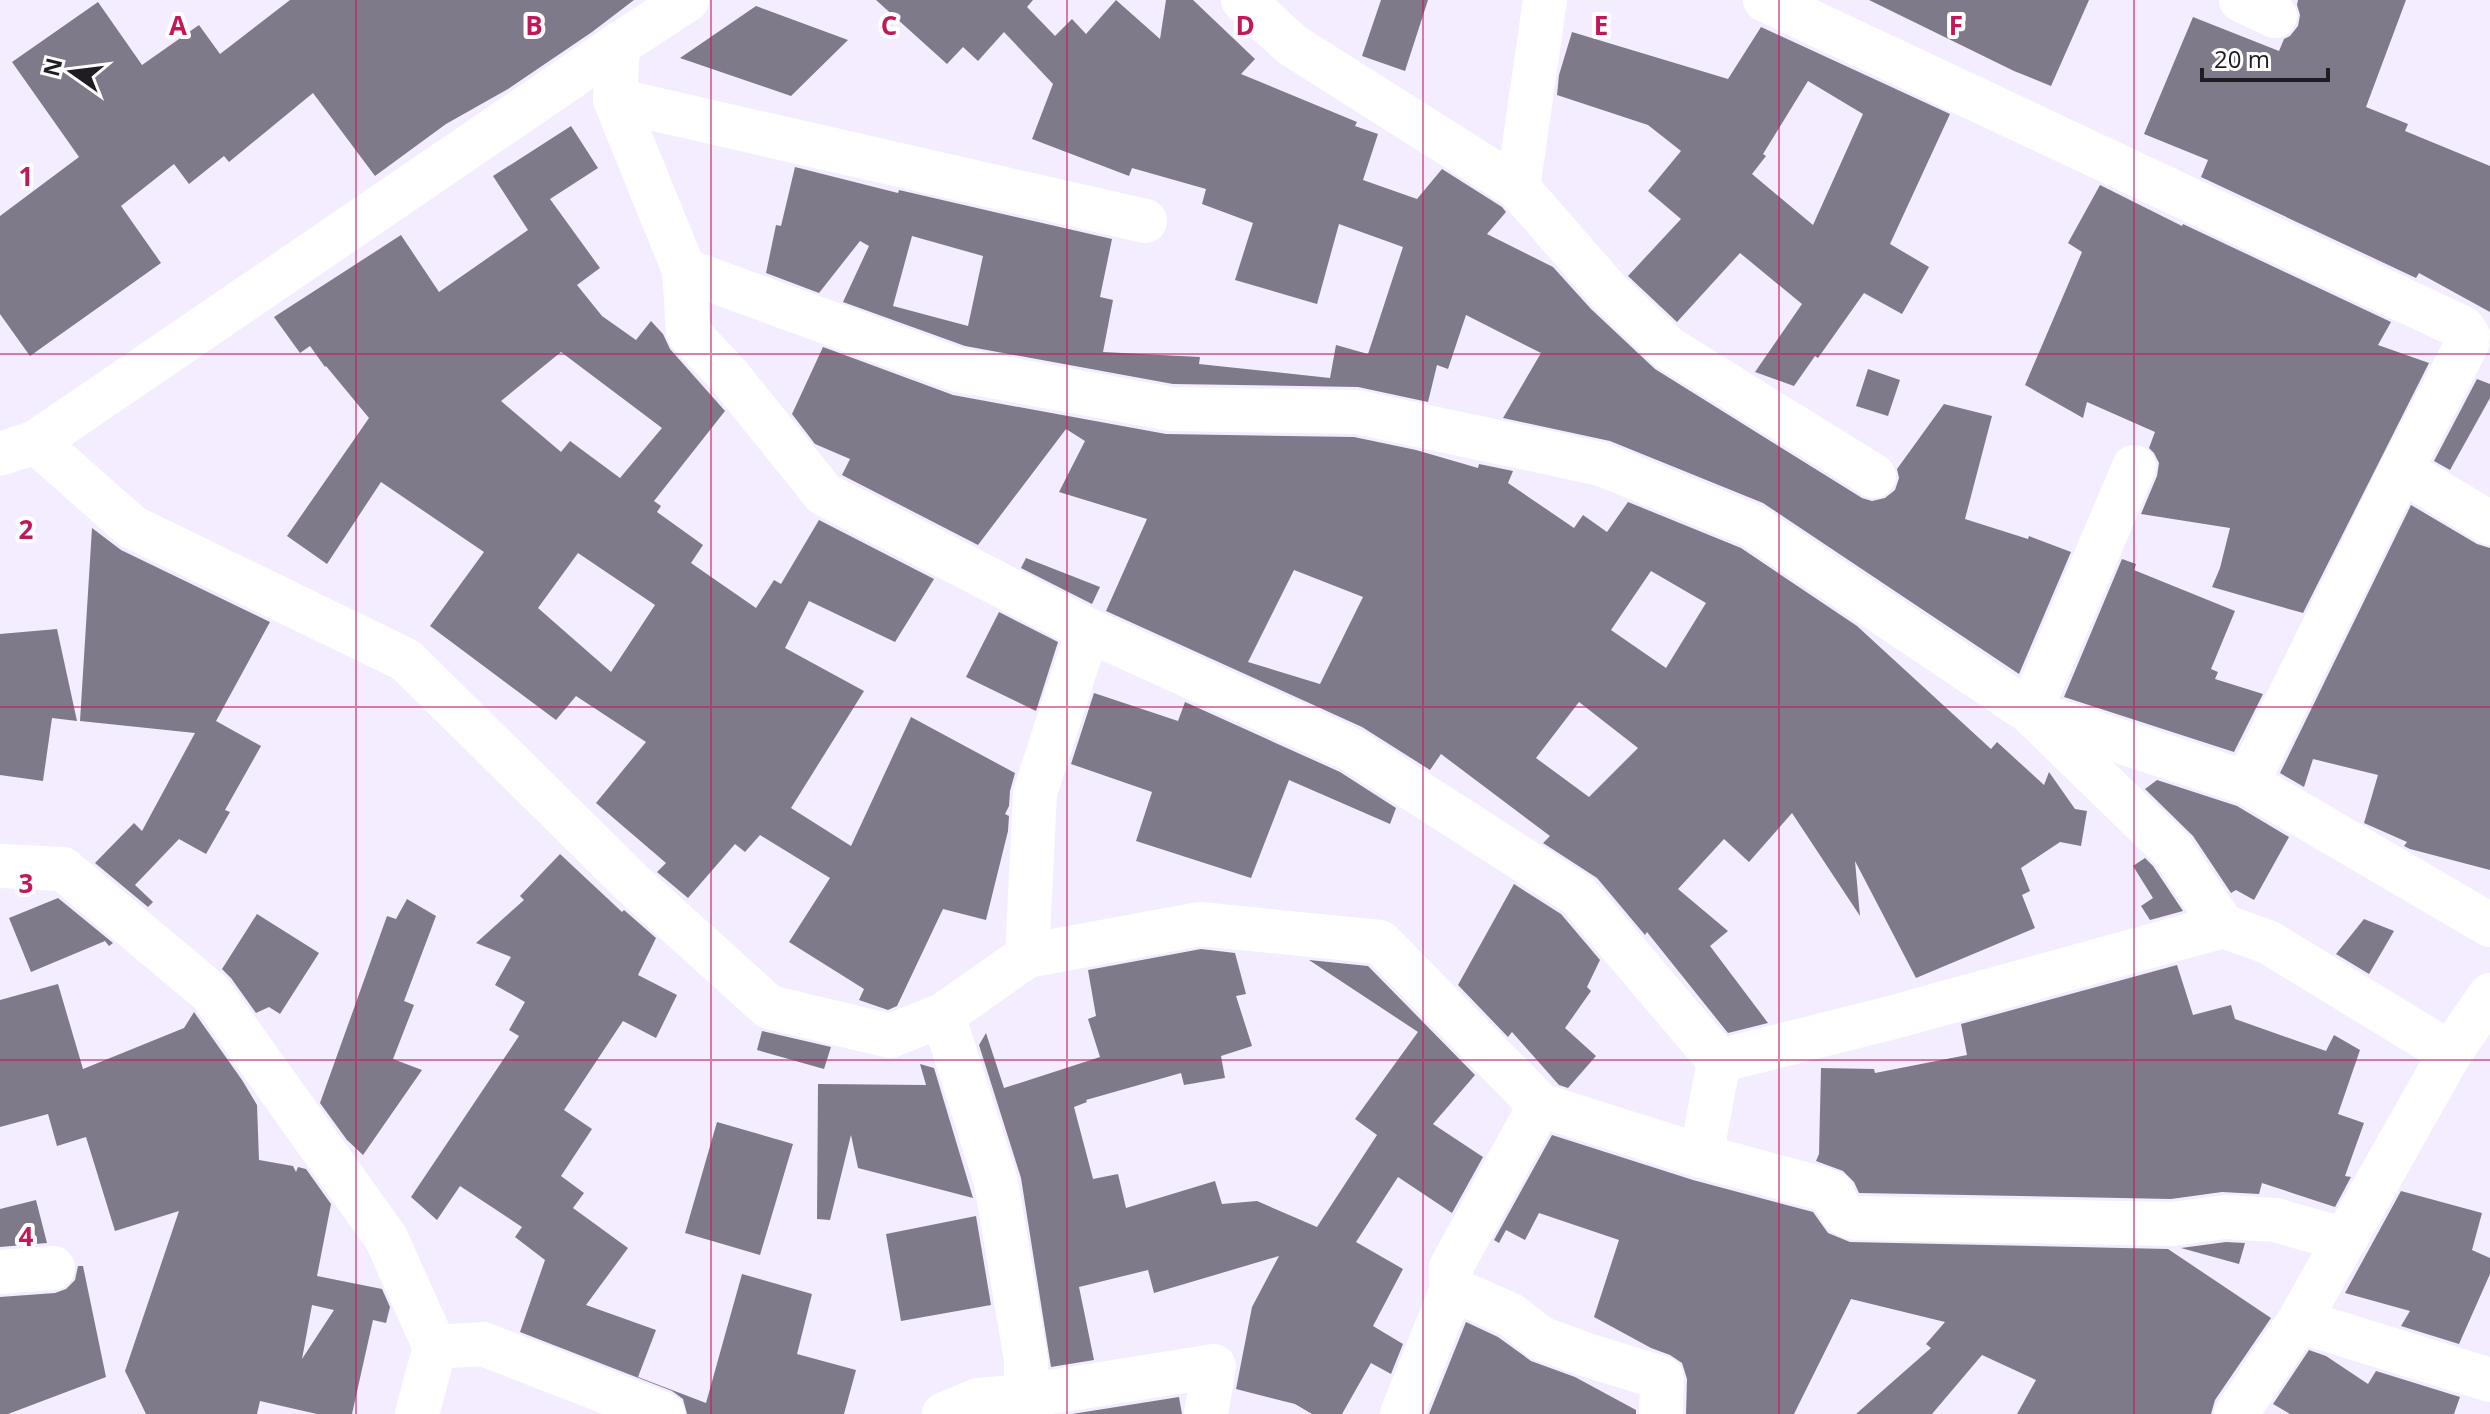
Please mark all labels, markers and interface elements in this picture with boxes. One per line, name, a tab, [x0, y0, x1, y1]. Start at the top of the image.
text: A	[169, 7, 187, 43]
text: B	[525, 7, 543, 43]
text: C	[881, 7, 897, 43]
text: D	[1235, 7, 1255, 43]
text: E	[1594, 7, 1608, 43]
text: F	[1949, 7, 1963, 43]
north arrow	[32, 32, 112, 112]
scale bar	[2202, 32, 2328, 82]
text: 20 m	[2214, 42, 2270, 75]
text: N	[35, 55, 68, 79]
text: 1	[19, 158, 33, 194]
text: 2	[19, 511, 34, 547]
text: 3	[19, 865, 33, 901]
text: 4	[19, 1218, 34, 1254]

